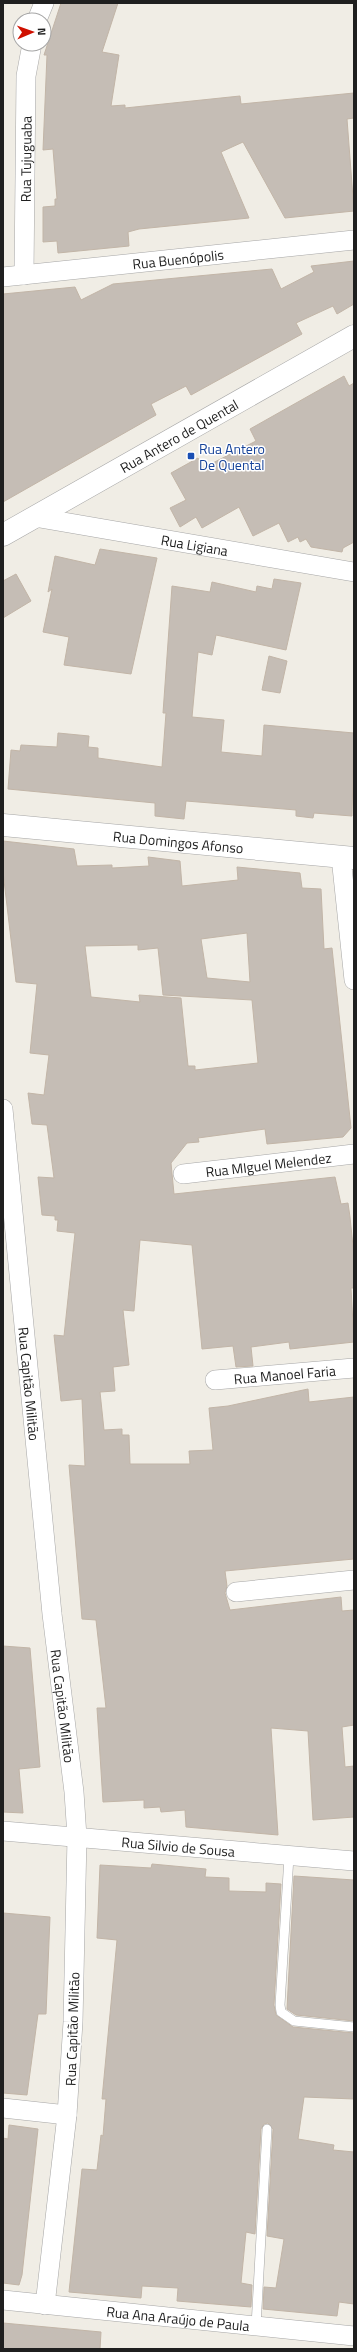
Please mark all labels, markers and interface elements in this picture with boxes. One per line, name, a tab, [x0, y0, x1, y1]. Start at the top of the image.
north arrow	[12, 12, 52, 52]
text: N	[34, 28, 50, 36]
street label: Rua Tujuguaba	[14, 116, 36, 202]
street label: Rua Buenópolis	[131, 243, 225, 274]
street label: Rua Antero de Quental	[116, 393, 242, 477]
place label: Rua Antero De Quental	[199, 438, 265, 475]
marker: Rua Antero De Quental	[186, 451, 196, 461]
street label: Rua Ligiana	[159, 529, 230, 561]
street label: Rua Domingos Afonso	[112, 825, 244, 858]
street label: Rua MIguel Melendez	[204, 1146, 333, 1182]
street label: Rua Capitão Militão	[14, 1326, 46, 1442]
street label: Rua Manoel Faria	[233, 1359, 337, 1389]
street label: Rua Capitão Militão	[46, 1648, 81, 1764]
street label: Rua Silvio de Sousa	[121, 1831, 236, 1861]
street label: Rua Capitão Militão	[60, 1972, 84, 2086]
street label: Rua Ana Araújo de Paula	[105, 2300, 251, 2336]

